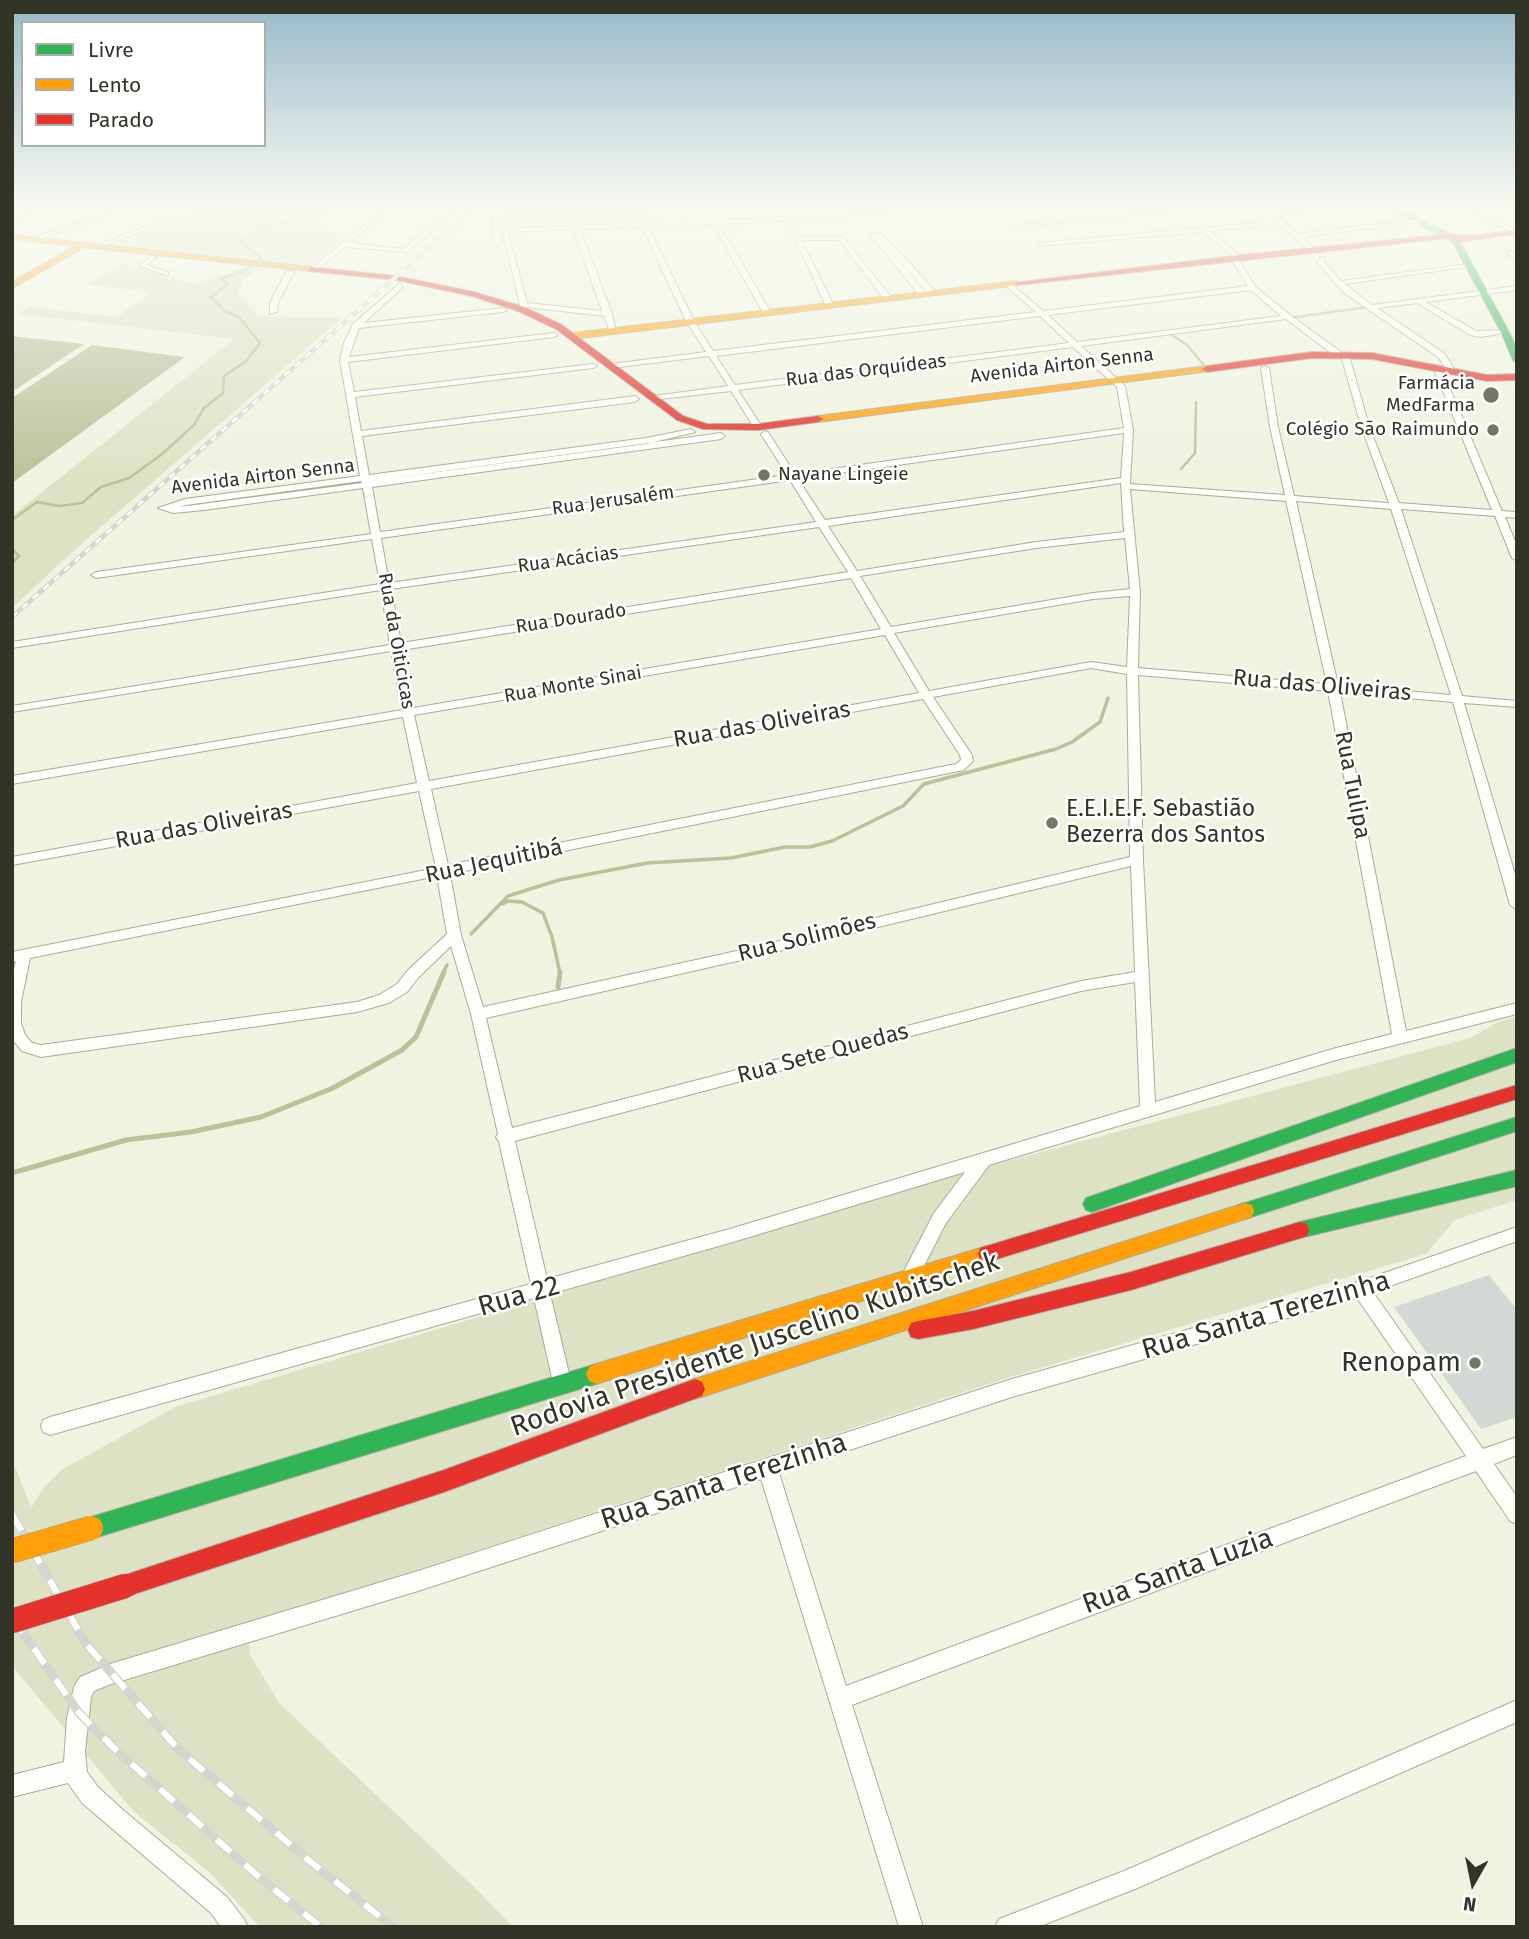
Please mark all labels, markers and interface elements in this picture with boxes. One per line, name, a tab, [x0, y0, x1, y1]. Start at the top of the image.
legend	[21, 21, 266, 147]
text: Livre	[88, 37, 134, 63]
text: Lento	[88, 72, 141, 98]
text: Parado	[88, 107, 154, 133]
street label: Avenida Airton Senna	[969, 343, 1155, 389]
street label: Rua das Orquídeas	[784, 350, 948, 392]
place label: Farmácia MedFarma	[1386, 373, 1475, 417]
marker: Farmácia MedFarma	[1481, 385, 1501, 405]
place label: Colégio São Raimundo	[1286, 419, 1479, 441]
marker: Colégio São Raimundo	[1485, 422, 1501, 438]
street label: Avenida Airton Senna	[170, 454, 356, 500]
place label: Nayane Lingeie	[778, 464, 909, 486]
marker: Nayane Lingeie	[756, 467, 772, 483]
street label: Rua Jerusalém	[550, 481, 676, 521]
street label: Rua Acácias	[516, 542, 620, 578]
street label: Rua da Oiticicas	[373, 571, 419, 711]
street label: Rua Dourado	[514, 599, 628, 639]
street label: Rua Monte Sinai	[502, 662, 644, 708]
street label: Rua das Oliveiras	[1232, 664, 1412, 708]
street label: Rua das Oliveiras	[671, 696, 853, 754]
street label: Rua Tulipa	[1328, 729, 1376, 841]
place label: E.E.I.E.F. Sebastião Bezerra dos Santos	[1066, 796, 1265, 850]
street label: Rua das Oliveiras	[113, 797, 295, 855]
marker: E.E.I.E.F. Sebastião Bezerra dos Santos	[1044, 815, 1060, 831]
street label: Rua Jequitibá	[423, 834, 565, 890]
street label: Rua Solimões	[735, 907, 879, 969]
street label: Rua Sete Quedas	[734, 1018, 912, 1090]
street label: Rodovia Presidente Juscelino Kubitschek	[506, 1245, 1004, 1445]
street label: Rua Santa Terezinha	[1138, 1264, 1394, 1368]
street label: Rua 22	[474, 1269, 564, 1325]
place label: Renopam	[1341, 1346, 1461, 1380]
marker: Renopam	[1467, 1355, 1483, 1371]
street label: Rua Santa Terezinha	[597, 1426, 851, 1538]
street label: Rua Santa Luzia	[1078, 1522, 1278, 1622]
north arrow	[1438, 1848, 1508, 1918]
text: N	[1462, 1892, 1478, 1917]

